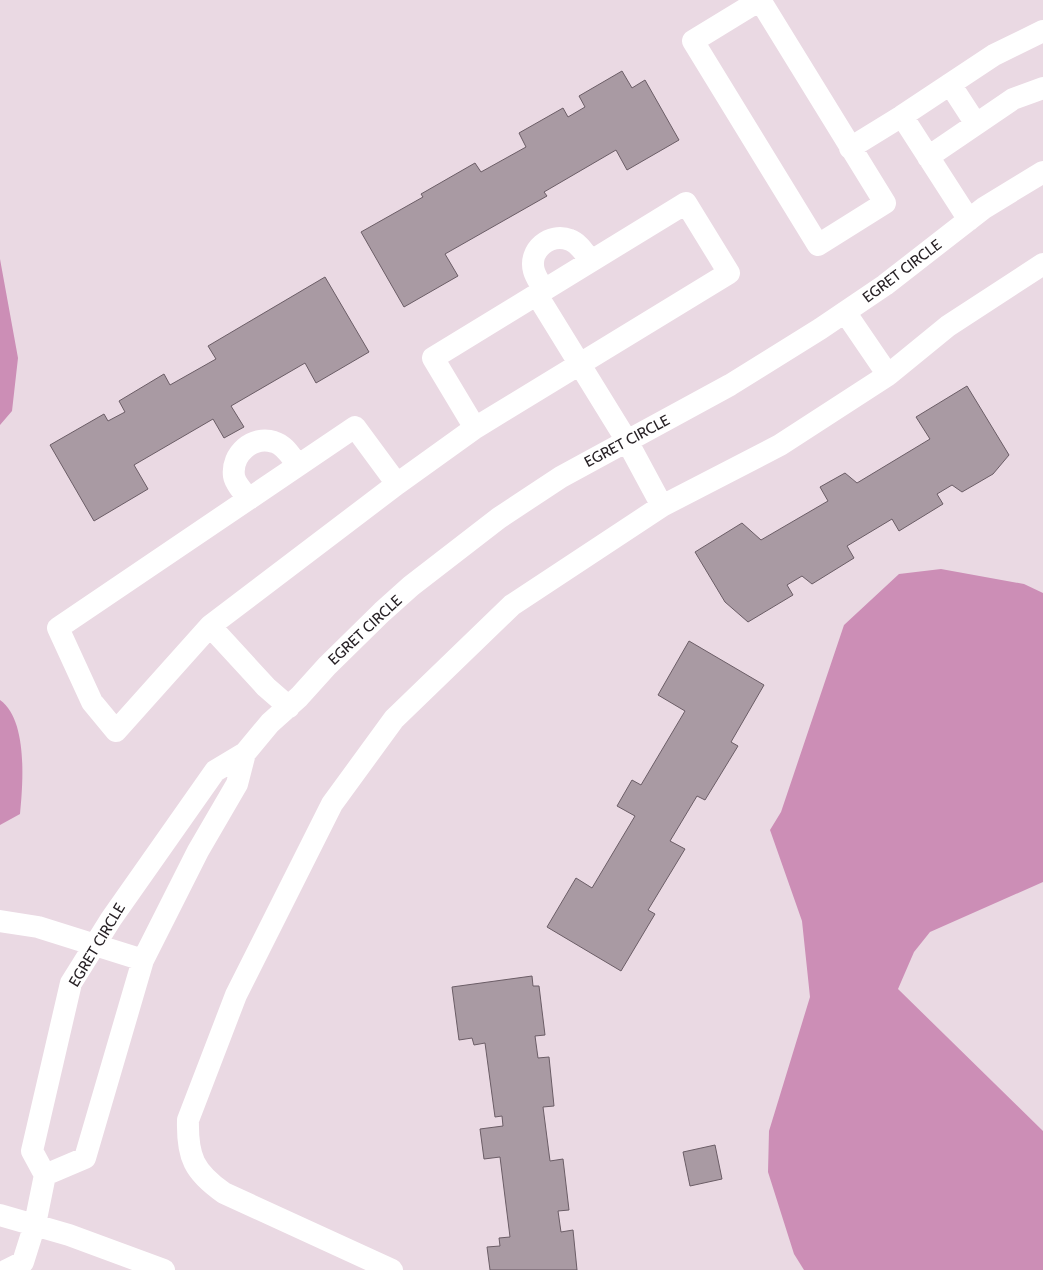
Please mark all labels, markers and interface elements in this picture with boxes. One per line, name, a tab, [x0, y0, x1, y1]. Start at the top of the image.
street label: EGRET CIRCLE	[859, 235, 945, 307]
street label: EGRET CIRCLE	[581, 411, 673, 471]
street label: EGRET CIRCLE	[324, 591, 406, 669]
street label: EGRET CIRCLE	[65, 900, 129, 990]

